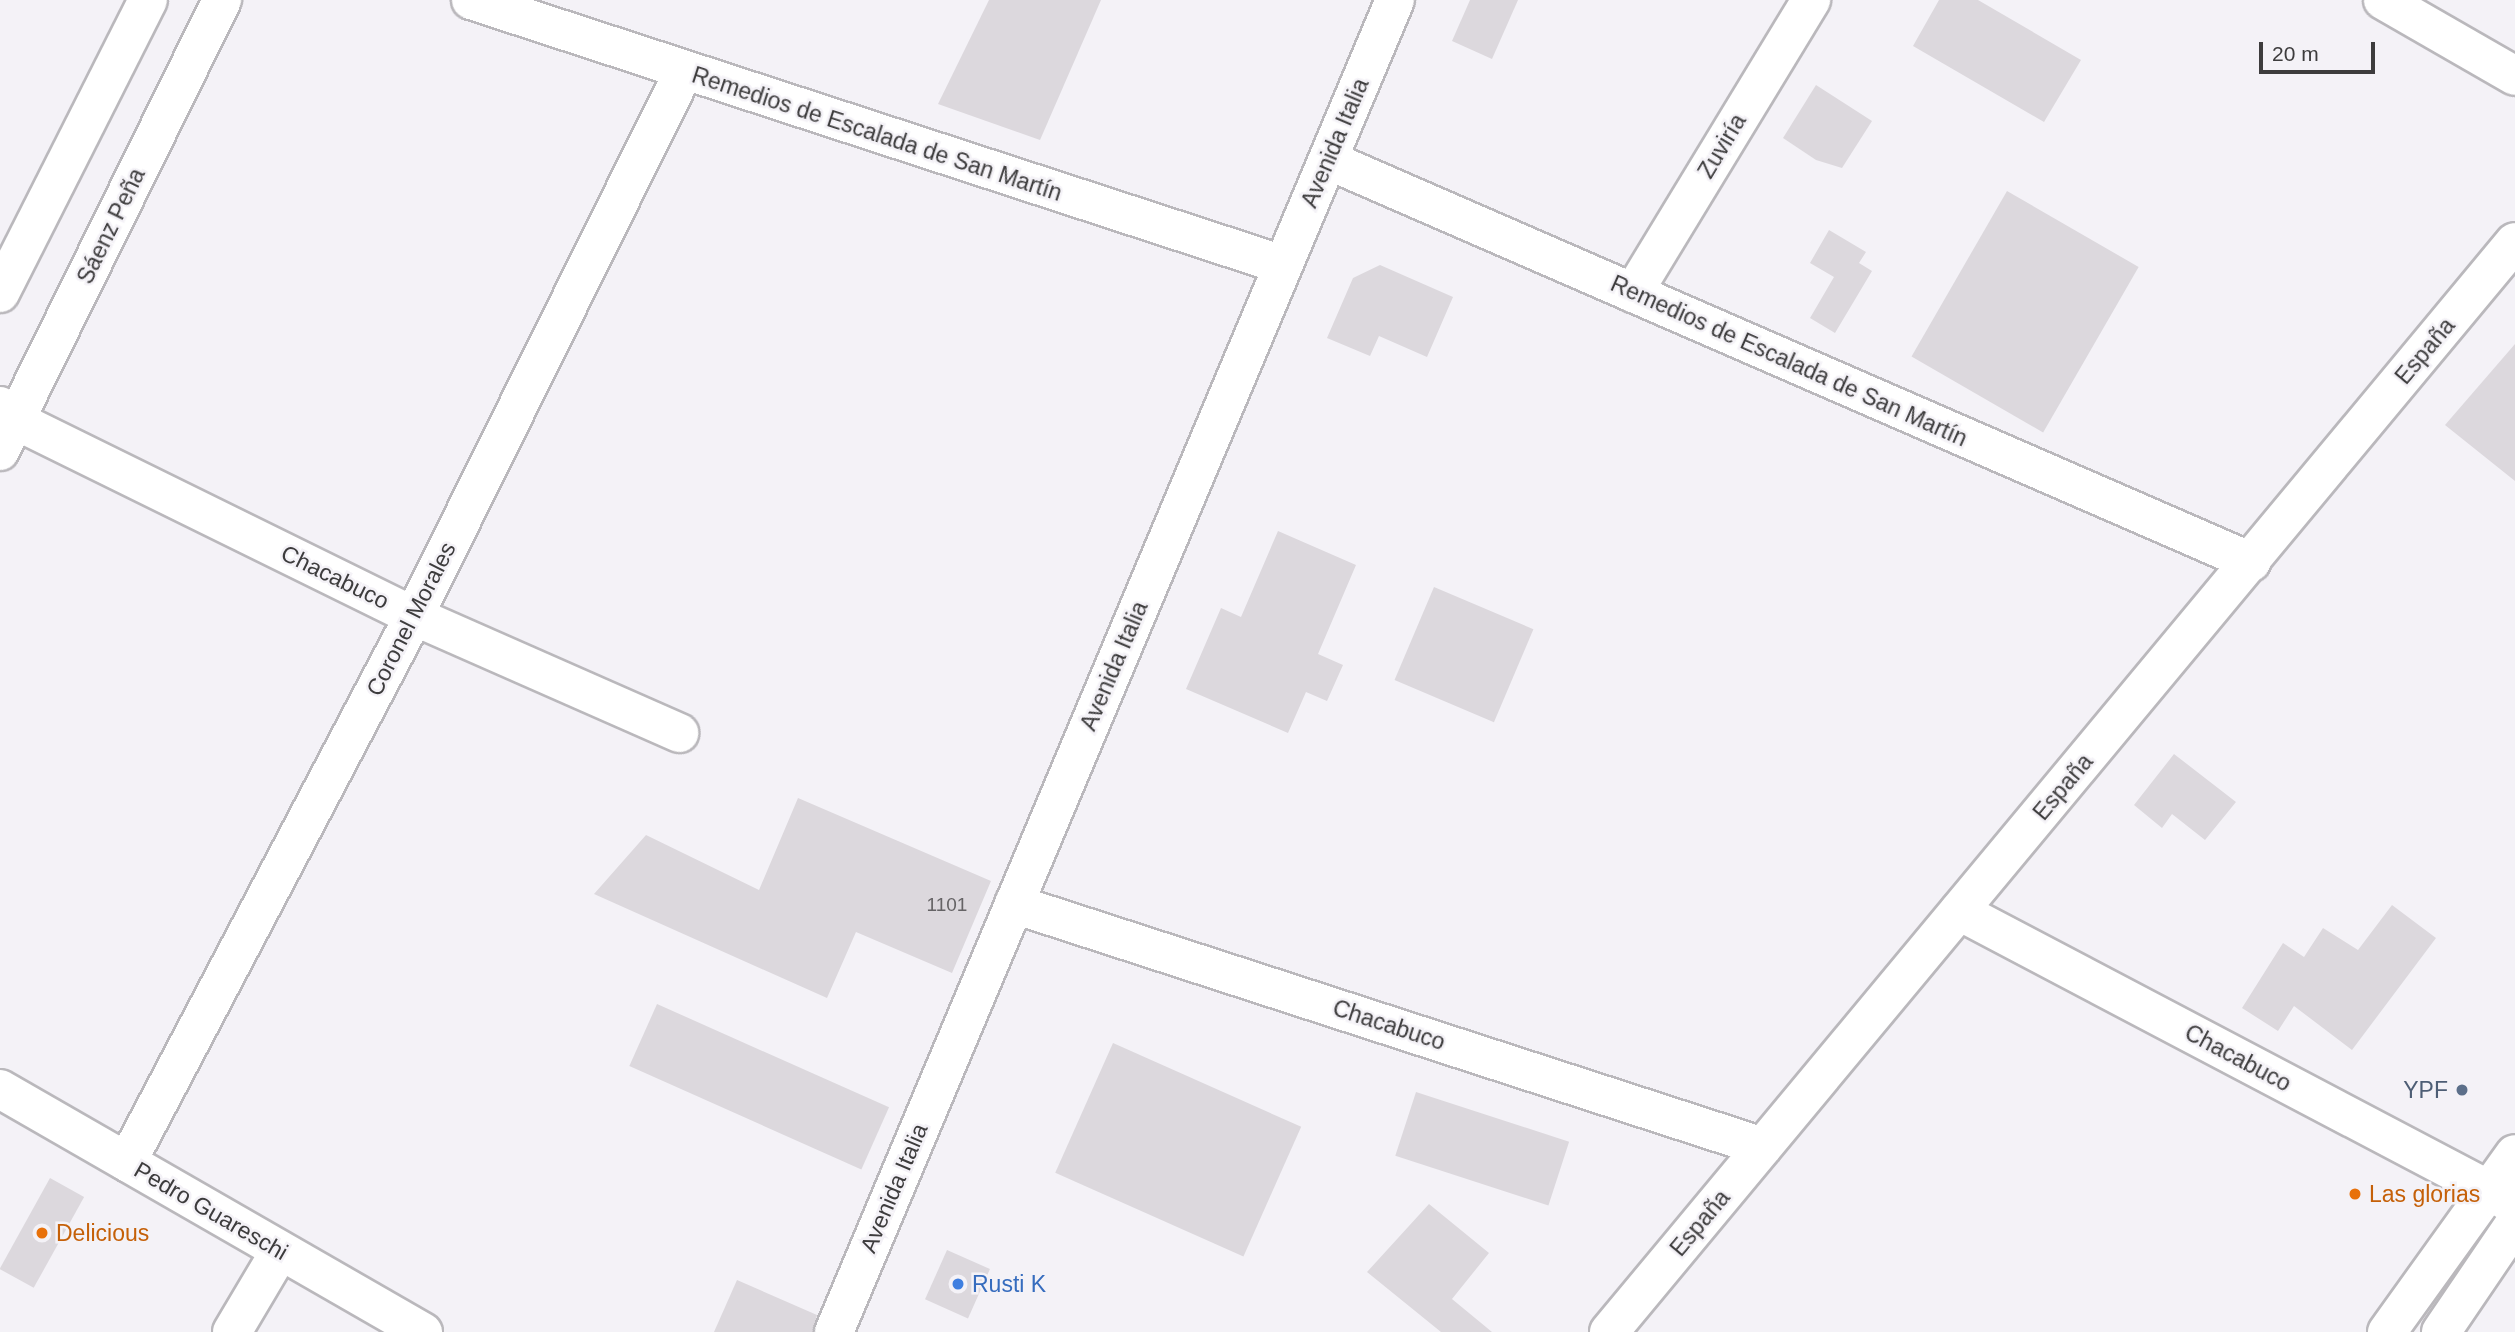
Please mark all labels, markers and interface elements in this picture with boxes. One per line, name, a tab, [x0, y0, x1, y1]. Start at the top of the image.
scale bar	[2263, 28, 2378, 72]
text: 20 m	[2272, 42, 2319, 65]
street label: Remedios de Escalada de San Martín	[689, 61, 1065, 207]
street label: Avenida Italia	[1295, 74, 1375, 212]
street label: Zuviría	[1692, 109, 1752, 183]
street label: Sáenz Peña	[71, 164, 151, 288]
street label: Remedios de Escalada de San Martín	[1606, 270, 1972, 452]
street label: España	[2389, 312, 2461, 390]
street label: Coronel Morales	[360, 538, 462, 700]
street label: Chacabuco	[277, 539, 393, 615]
street label: Avenida Italia	[1074, 597, 1154, 735]
street label: España	[2027, 748, 2099, 826]
house number: 1101	[927, 894, 967, 916]
street label: Chacabuco	[1329, 994, 1449, 1056]
street label: Chacabuco	[2180, 1019, 2296, 1097]
place label: YPF	[2403, 1076, 2448, 1104]
marker: YPF	[2454, 1082, 2470, 1098]
street label: Avenida Italia	[854, 1119, 934, 1257]
street label: Pedro Guareschi	[129, 1156, 293, 1266]
place label: Las glorias	[2369, 1180, 2480, 1208]
street label: España	[1664, 1184, 1736, 1262]
marker: Las glorias	[2347, 1186, 2363, 1202]
place label: Delicious	[56, 1219, 149, 1247]
marker: Delicious	[34, 1225, 50, 1241]
place label: Rusti K	[972, 1270, 1046, 1298]
marker: Rusti K	[950, 1276, 966, 1292]

